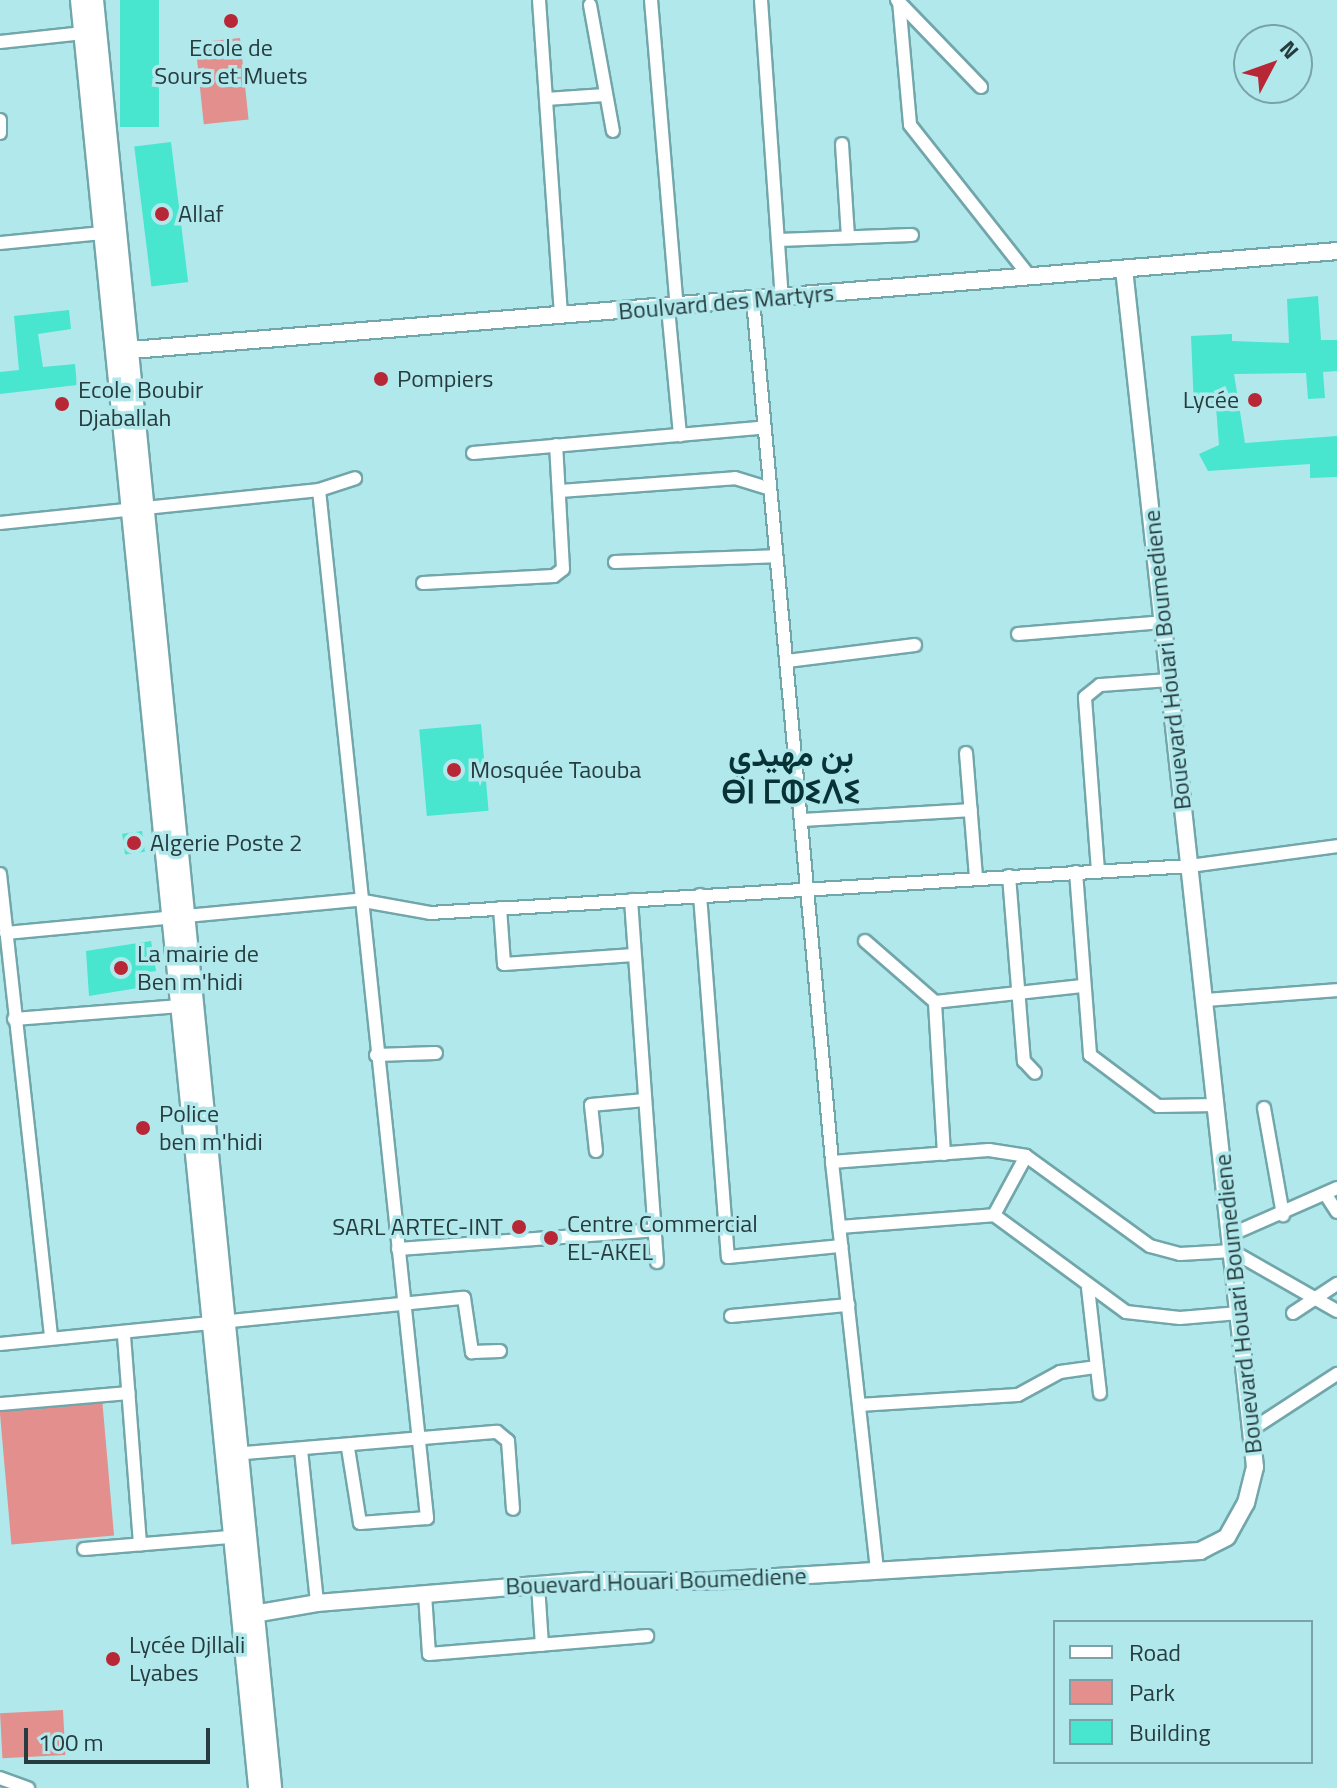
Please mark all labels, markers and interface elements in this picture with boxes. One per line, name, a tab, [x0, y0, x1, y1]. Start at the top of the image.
marker: Ecole de Sours et Muets	[222, 12, 240, 30]
north arrow	[1233, 24, 1313, 104]
text: N	[1272, 33, 1307, 66]
place label: Ecole de Sours et Muets	[154, 34, 308, 90]
place label: Allaf	[178, 200, 223, 228]
marker: Allaf	[153, 205, 171, 223]
street label: Boulvard des Martyrs	[617, 278, 835, 326]
place label: Pompiers	[397, 365, 493, 393]
marker: Pompiers	[372, 370, 390, 388]
place label: Ecole Boubir Djaballah	[78, 376, 203, 432]
place label: Lycée	[1183, 386, 1239, 414]
marker: Lycée	[1246, 391, 1264, 409]
marker: Ecole Boubir Djaballah	[53, 395, 71, 413]
street label: Bouevard Houari Boumediene	[1137, 509, 1197, 811]
district label: بن مهيدي ⴱⵏ ⵎⵀⵉⴷⵉ	[721, 736, 861, 811]
place label: Mosquée Taouba	[470, 756, 641, 784]
marker: Mosquée Taouba	[445, 761, 463, 779]
place label: Algerie Poste 2	[150, 829, 302, 857]
marker: Algerie Poste 2	[125, 834, 143, 852]
place label: La mairie de Ben m'hidi	[137, 940, 259, 996]
marker: La mairie de Ben m'hidi	[112, 959, 130, 977]
place label: Police ben m'hidi	[159, 1100, 263, 1156]
marker: Police ben m'hidi	[134, 1119, 152, 1137]
street label: Bouevard Houari Boumediene	[1208, 1153, 1268, 1455]
place label: Centre Commercial EL-AKEL	[567, 1210, 758, 1266]
place label: SARL ARTEC-INT	[332, 1213, 503, 1241]
marker: SARL ARTEC-INT	[510, 1218, 528, 1236]
marker: Centre Commercial EL-AKEL	[542, 1229, 560, 1247]
street label: Bouevard Houari Boumediene	[505, 1561, 807, 1601]
legend	[1053, 1620, 1313, 1764]
place label: Lycée Djllali Lyabes	[129, 1631, 245, 1687]
text: Road	[1129, 1634, 1181, 1670]
marker: Lycée Djllali Lyabes	[104, 1650, 122, 1668]
text: Park	[1129, 1674, 1175, 1710]
scale bar	[28, 1712, 214, 1762]
text: Building	[1129, 1714, 1211, 1750]
text: 100 m	[38, 1724, 104, 1760]

